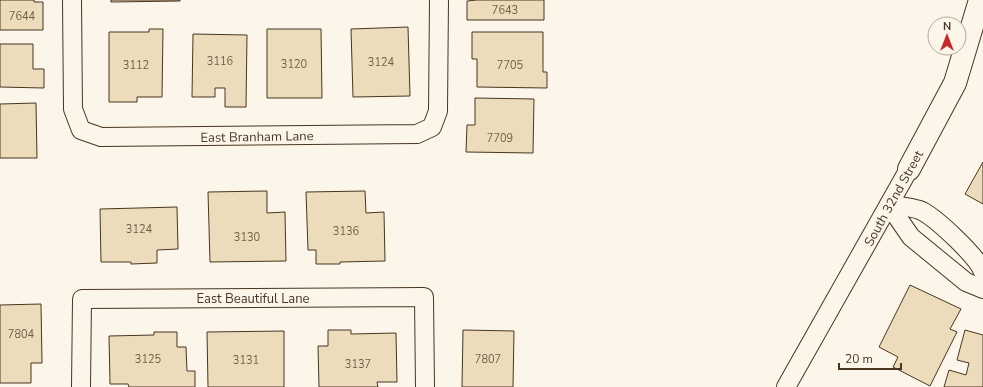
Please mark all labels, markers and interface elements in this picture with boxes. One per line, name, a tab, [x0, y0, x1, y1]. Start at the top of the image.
house number: 7643	[492, 3, 518, 18]
house number: 7644	[9, 9, 36, 24]
north arrow	[927, 16, 967, 56]
text: N	[943, 19, 951, 34]
house number: 3116	[207, 54, 234, 69]
house number: 3124	[368, 55, 395, 70]
house number: 3120	[281, 57, 308, 72]
house number: 3112	[123, 58, 149, 73]
house number: 7705	[497, 58, 524, 73]
street label: East Branham Lane	[200, 127, 314, 147]
house number: 7709	[487, 131, 513, 146]
street label: South 32nd Street	[860, 147, 928, 250]
house number: 3124	[126, 222, 153, 237]
house number: 3136	[333, 224, 360, 239]
house number: 3130	[234, 230, 261, 245]
street label: East Beautiful Lane	[197, 290, 310, 308]
house number: 7804	[8, 327, 35, 342]
scale bar	[839, 345, 901, 371]
text: 20 m	[845, 351, 873, 367]
house number: 3125	[135, 352, 162, 367]
house number: 7807	[475, 352, 501, 367]
house number: 3131	[233, 353, 259, 368]
house number: 3137	[345, 357, 371, 372]

